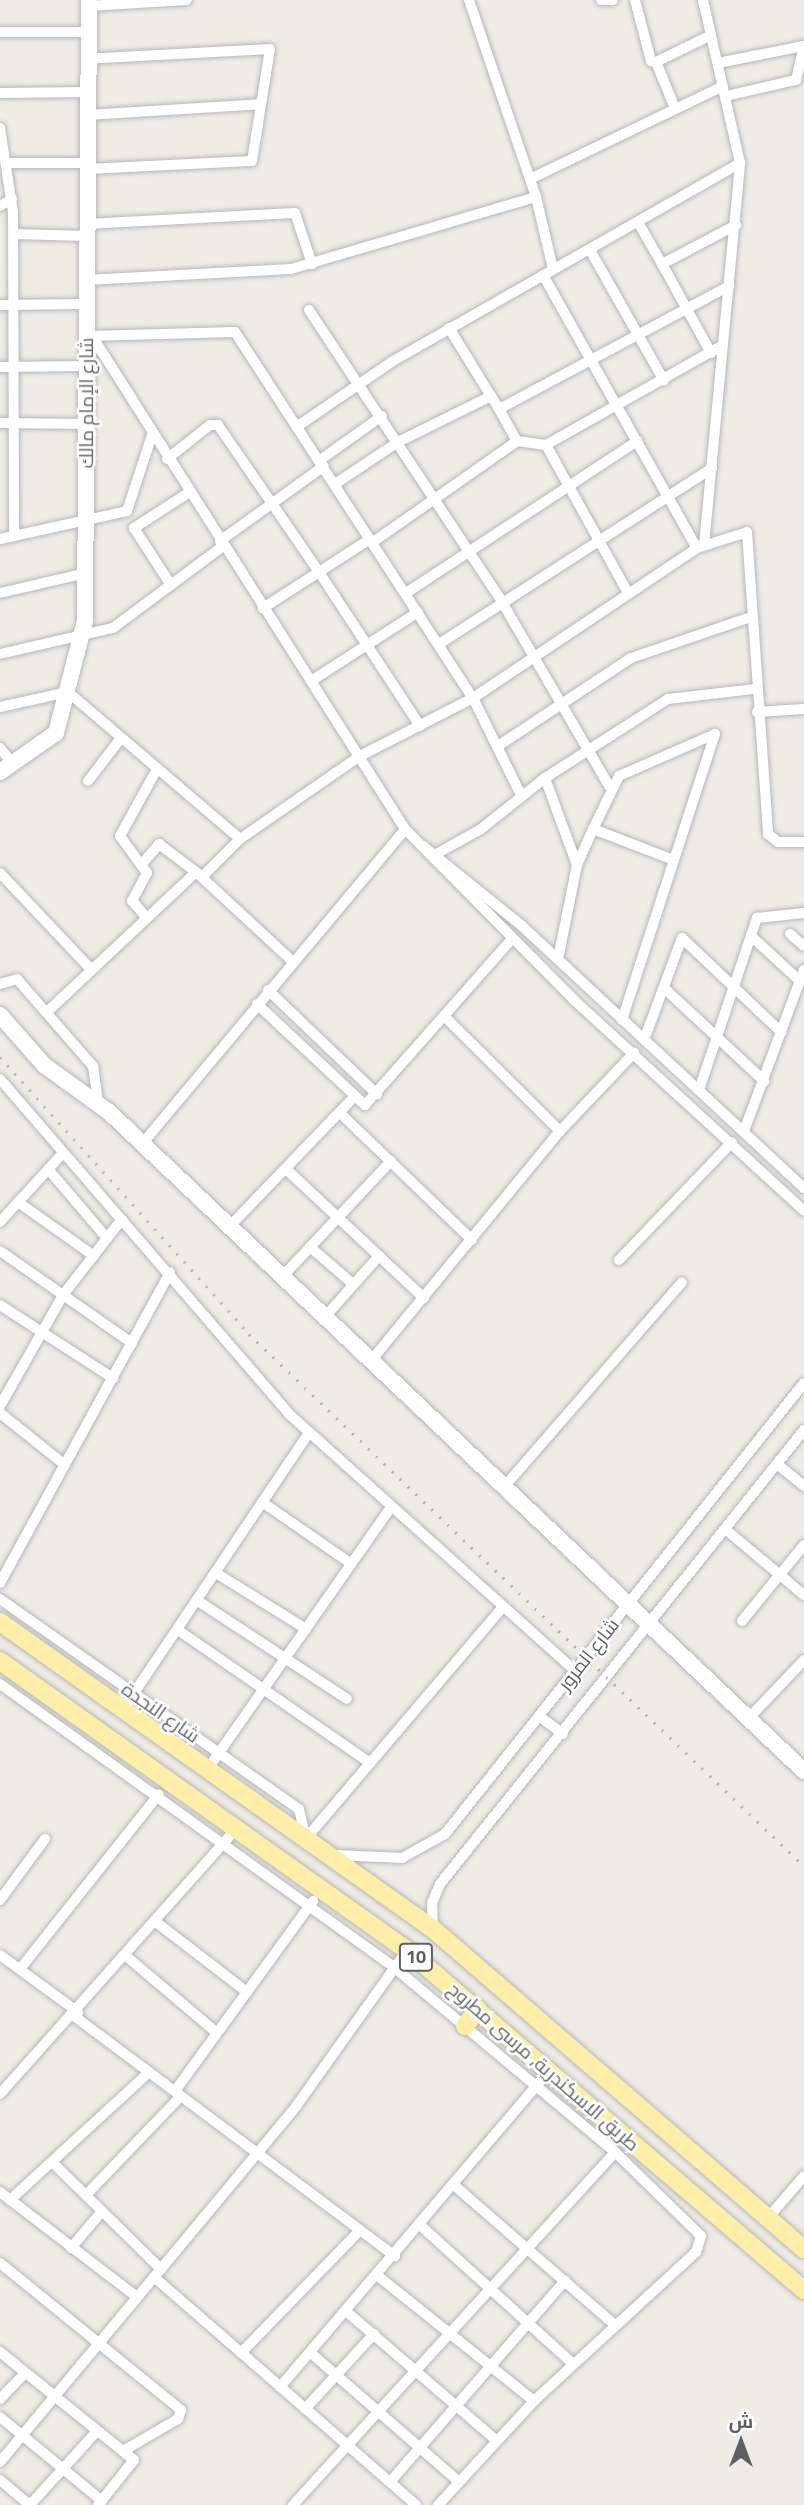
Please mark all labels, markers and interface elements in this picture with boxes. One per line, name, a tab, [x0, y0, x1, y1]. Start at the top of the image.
street label: شارع الإمام مالك	[75, 338, 97, 468]
street label: شارع المرور	[553, 1613, 623, 1695]
street label: شارع النجدة	[118, 1677, 204, 1747]
road number: 10	[398, 1942, 434, 1971]
street label: طريق الاسكندرية, مرسى مطروح	[444, 1977, 644, 2155]
text: ش	[729, 2406, 753, 2435]
north arrow	[706, 2407, 776, 2477]

